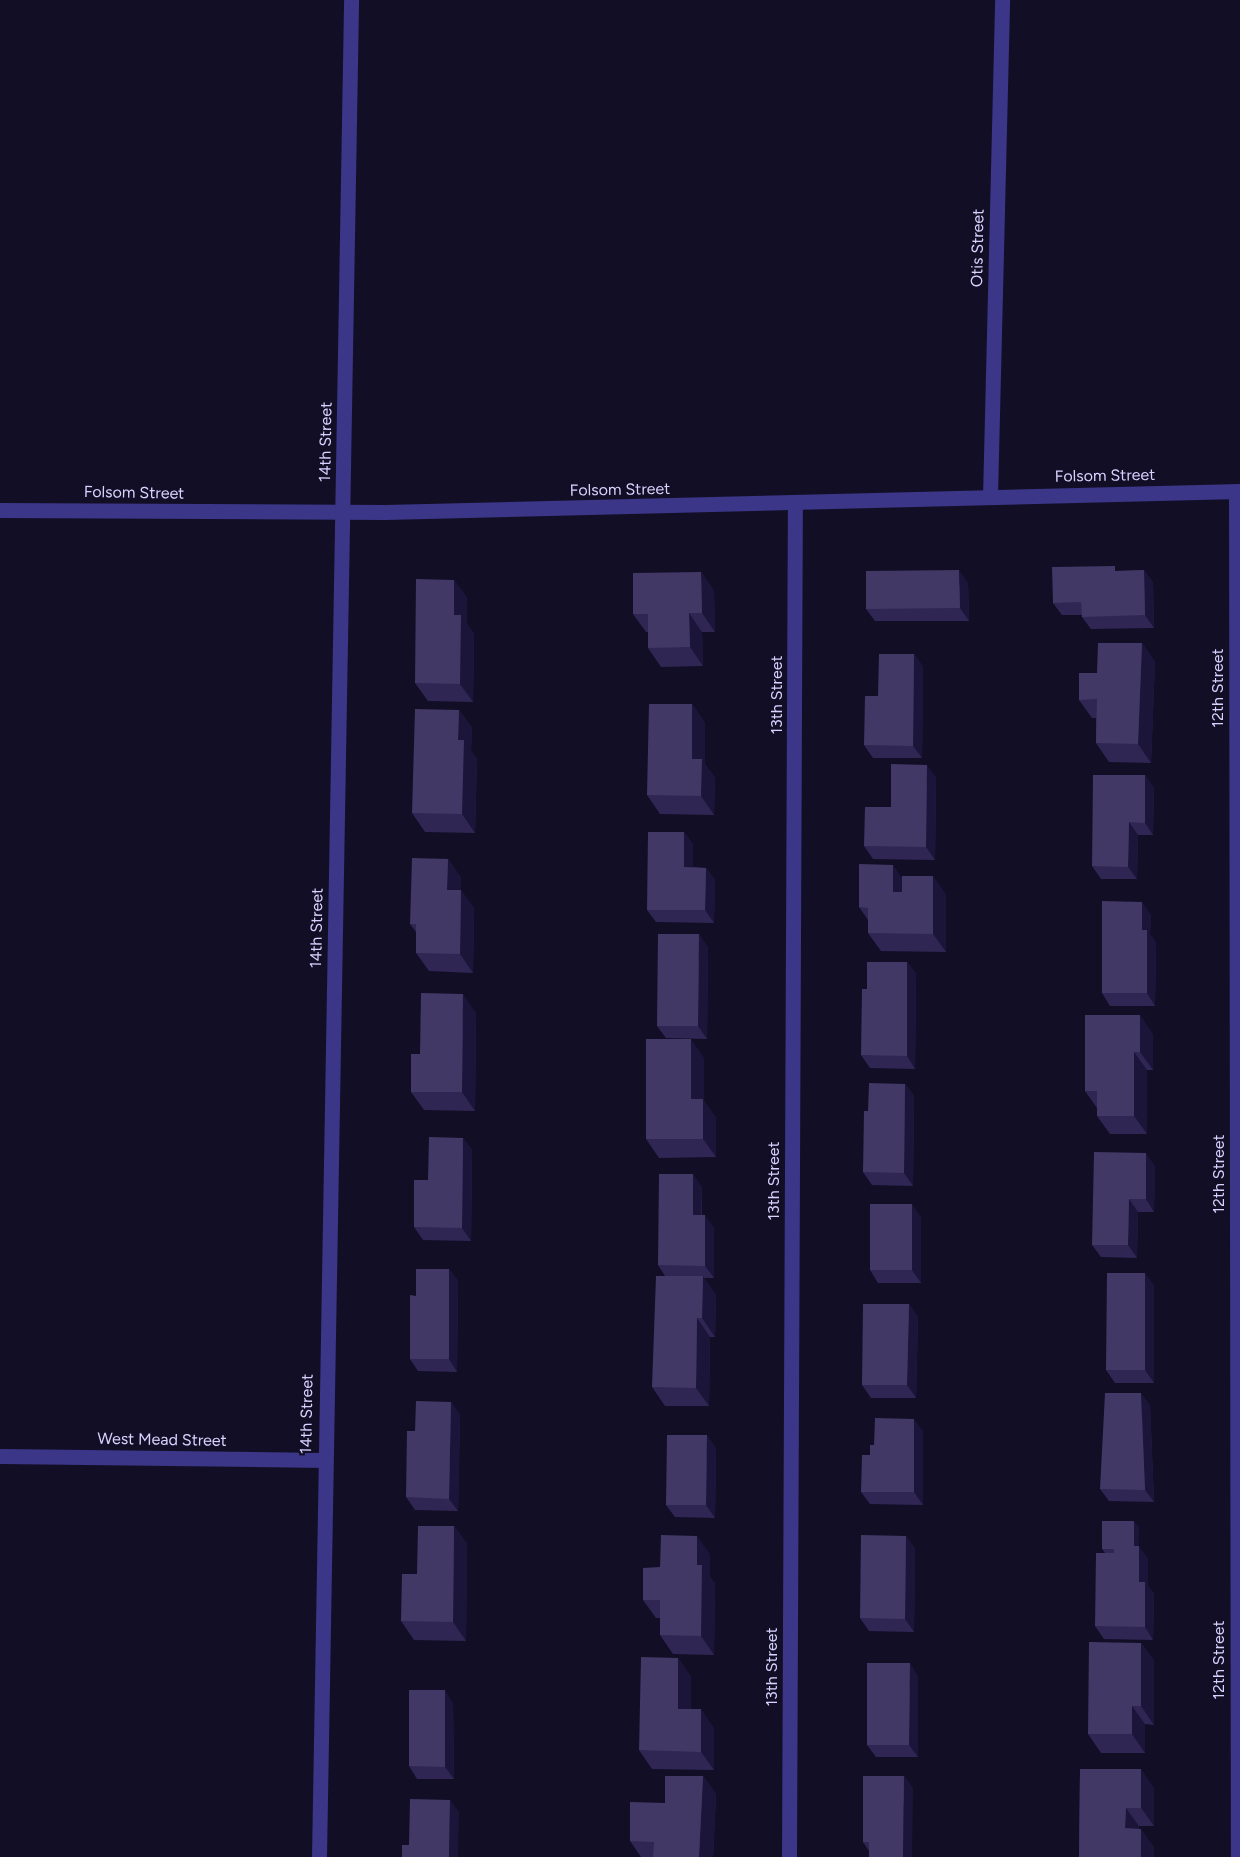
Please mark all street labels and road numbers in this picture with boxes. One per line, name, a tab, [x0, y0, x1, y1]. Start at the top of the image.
street label: Otis Street	[968, 209, 988, 287]
street label: 14th Street	[316, 402, 336, 482]
street label: Folsom Street	[1055, 466, 1155, 486]
street label: Folsom Street	[570, 480, 670, 500]
street label: Folsom Street	[84, 483, 184, 503]
street label: 12th Street	[1208, 648, 1228, 728]
street label: 13th Street	[767, 655, 787, 735]
street label: 14th Street	[307, 888, 327, 968]
street label: 12th Street	[1209, 1134, 1229, 1214]
street label: 13th Street	[764, 1141, 784, 1221]
street label: 14th Street	[297, 1374, 317, 1454]
street label: West Mead Street	[97, 1429, 227, 1451]
street label: 12th Street	[1209, 1620, 1229, 1700]
street label: 13th Street	[762, 1627, 782, 1707]

